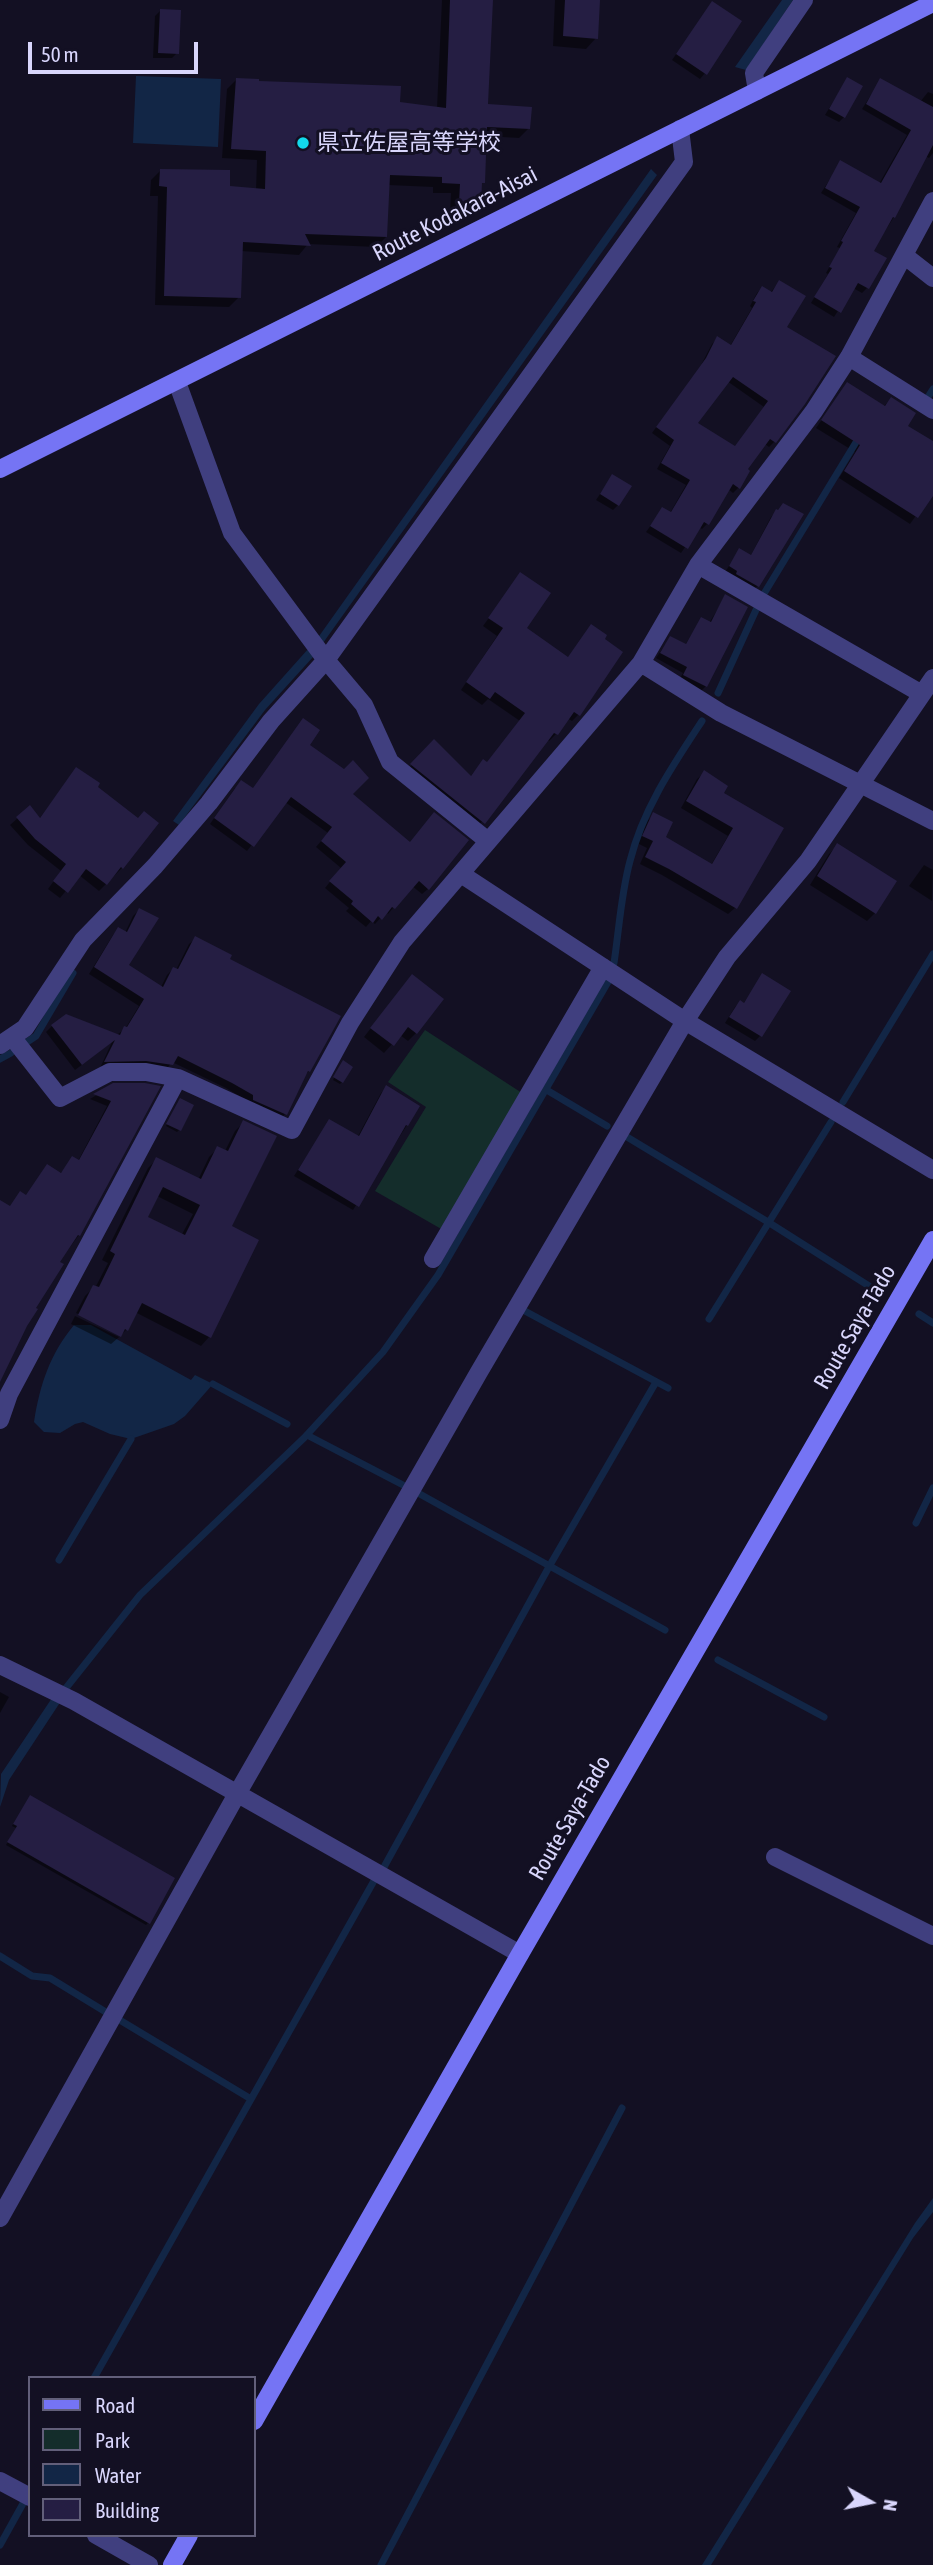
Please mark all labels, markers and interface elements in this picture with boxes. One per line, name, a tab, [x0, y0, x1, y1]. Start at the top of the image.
scale bar	[32, 28, 201, 72]
text: 50 m	[41, 42, 79, 66]
place label: 県立佐屋高等学校	[317, 129, 501, 157]
marker: 県立佐屋高等学校	[295, 135, 311, 151]
street label: Route Kodakara-Aisai	[368, 161, 542, 267]
street label: Route Saya-Tado	[808, 1260, 902, 1394]
street label: Route Saya-Tado	[523, 1751, 617, 1885]
legend	[28, 2376, 256, 2537]
text: Road	[95, 2393, 135, 2417]
text: Park	[95, 2428, 130, 2452]
text: Water	[95, 2463, 141, 2487]
north arrow	[835, 2467, 905, 2537]
text: Building	[95, 2498, 159, 2522]
text: N	[879, 2498, 902, 2513]

